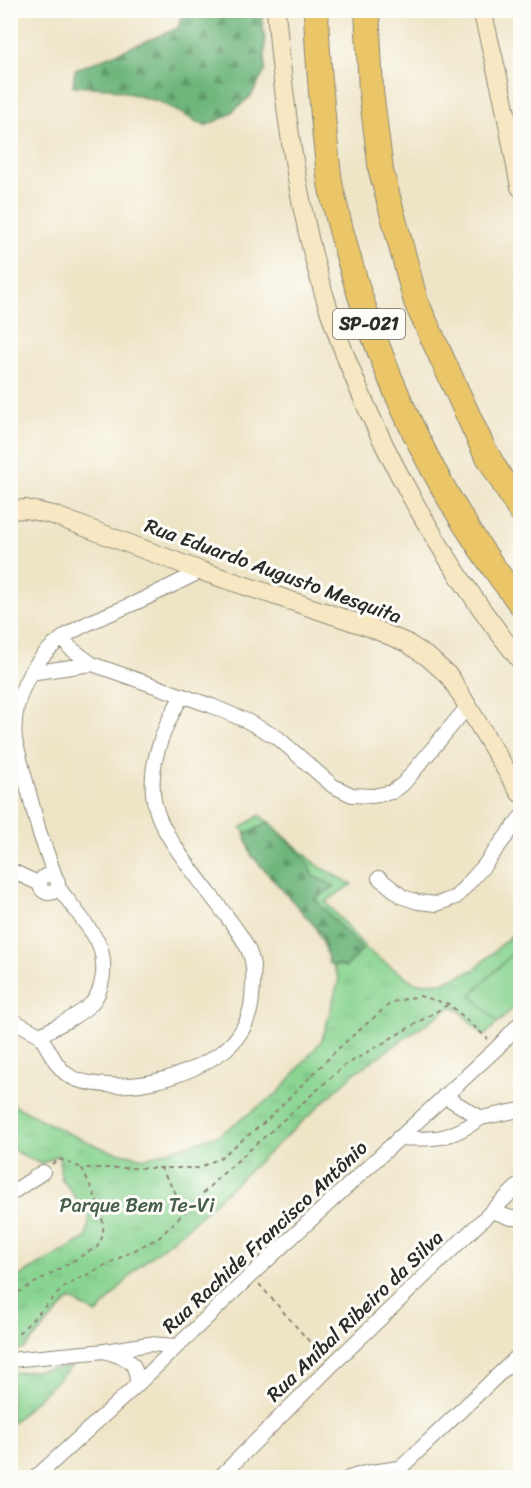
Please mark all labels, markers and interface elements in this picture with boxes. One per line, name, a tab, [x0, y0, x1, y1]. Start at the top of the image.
road number: SP-021	[333, 309, 405, 339]
street label: Rua Eduardo Augusto Mesquita	[140, 508, 406, 634]
street label: Rua Rachide Francisco Antônio	[154, 1132, 376, 1342]
park label: Parque Bem Te-Vi	[60, 1188, 215, 1223]
street label: Rua Aníbal Ribeiro da Silva	[258, 1221, 452, 1411]

